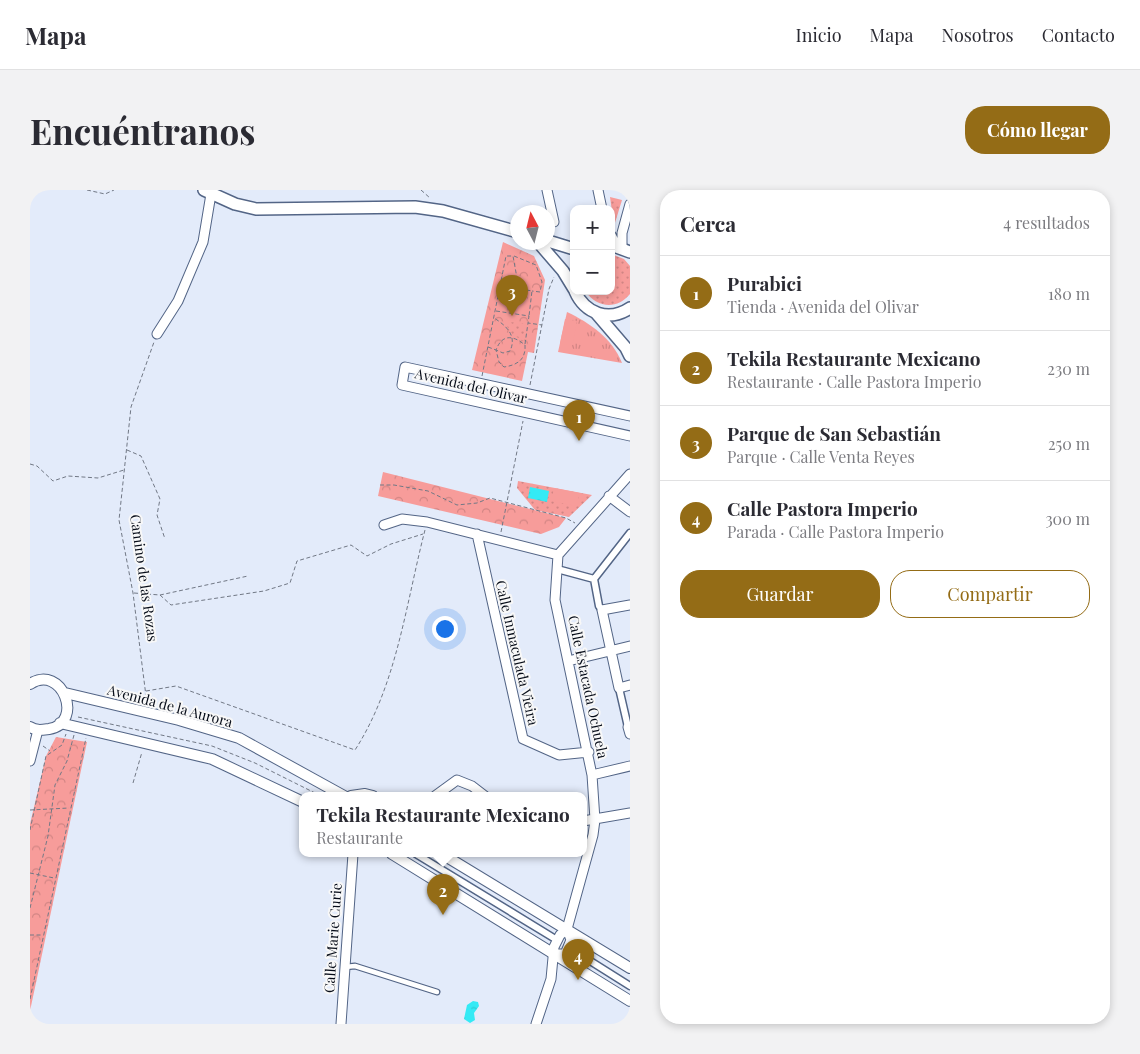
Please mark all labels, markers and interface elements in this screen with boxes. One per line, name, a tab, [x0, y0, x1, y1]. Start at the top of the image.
text: Mapa	[25, 19, 86, 51]
text: Inicio	[796, 23, 842, 47]
text: Mapa	[870, 23, 914, 47]
text: Nosotros	[942, 23, 1014, 47]
text: Contacto	[1042, 23, 1115, 47]
button: Cómo llegar	[965, 106, 1110, 154]
text: Encuéntranos	[30, 107, 255, 154]
north arrow	[510, 205, 555, 250]
map controls	[570, 205, 615, 295]
button: +	[570, 205, 615, 250]
text: Cerca	[680, 209, 736, 237]
text: 4 resultados	[1003, 212, 1090, 233]
button: −	[570, 250, 615, 295]
text: Purabici	[727, 270, 802, 296]
pin: 3	[496, 275, 528, 316]
text: 1	[693, 283, 699, 304]
text: 180 m	[1048, 283, 1090, 304]
text: Tienda · Avenida del Olivar	[727, 296, 919, 317]
text: Tekila Restaurante Mexicano	[727, 345, 981, 371]
text: 2	[692, 358, 700, 379]
text: 230 m	[1047, 358, 1090, 379]
street label: Avenida del Olivar	[412, 363, 530, 408]
text: Restaurante · Calle Pastora Imperio	[727, 371, 981, 392]
pin: 1	[563, 400, 595, 441]
text: Parque de San Sebastián	[727, 420, 941, 446]
text: 3	[692, 433, 700, 454]
text: 250 m	[1048, 433, 1090, 454]
text: Parque · Calle Venta Reyes	[727, 446, 915, 467]
text: Calle Pastora Imperio	[727, 495, 918, 521]
text: 4	[692, 508, 700, 529]
text: 300 m	[1045, 508, 1090, 529]
street label: Camino de las Rozas	[126, 513, 163, 643]
text: Parada · Calle Pastora Imperio	[727, 521, 944, 542]
button: Guardar	[680, 570, 880, 618]
button: Compartir	[890, 570, 1090, 618]
street label: Calle Inmaculada Vieira	[492, 578, 543, 727]
street label: Calle Estacada Ochuela	[564, 614, 613, 760]
your location	[432, 616, 458, 642]
street label: Avenida de la Aurora	[104, 679, 235, 731]
popup	[299, 792, 587, 857]
text: Tekila Restaurante Mexicano	[316, 801, 570, 827]
text: Restaurante	[316, 827, 403, 848]
pin: 2	[427, 874, 459, 915]
street label: Calle Marie Curie	[319, 882, 346, 994]
pin: 4	[562, 939, 594, 980]

